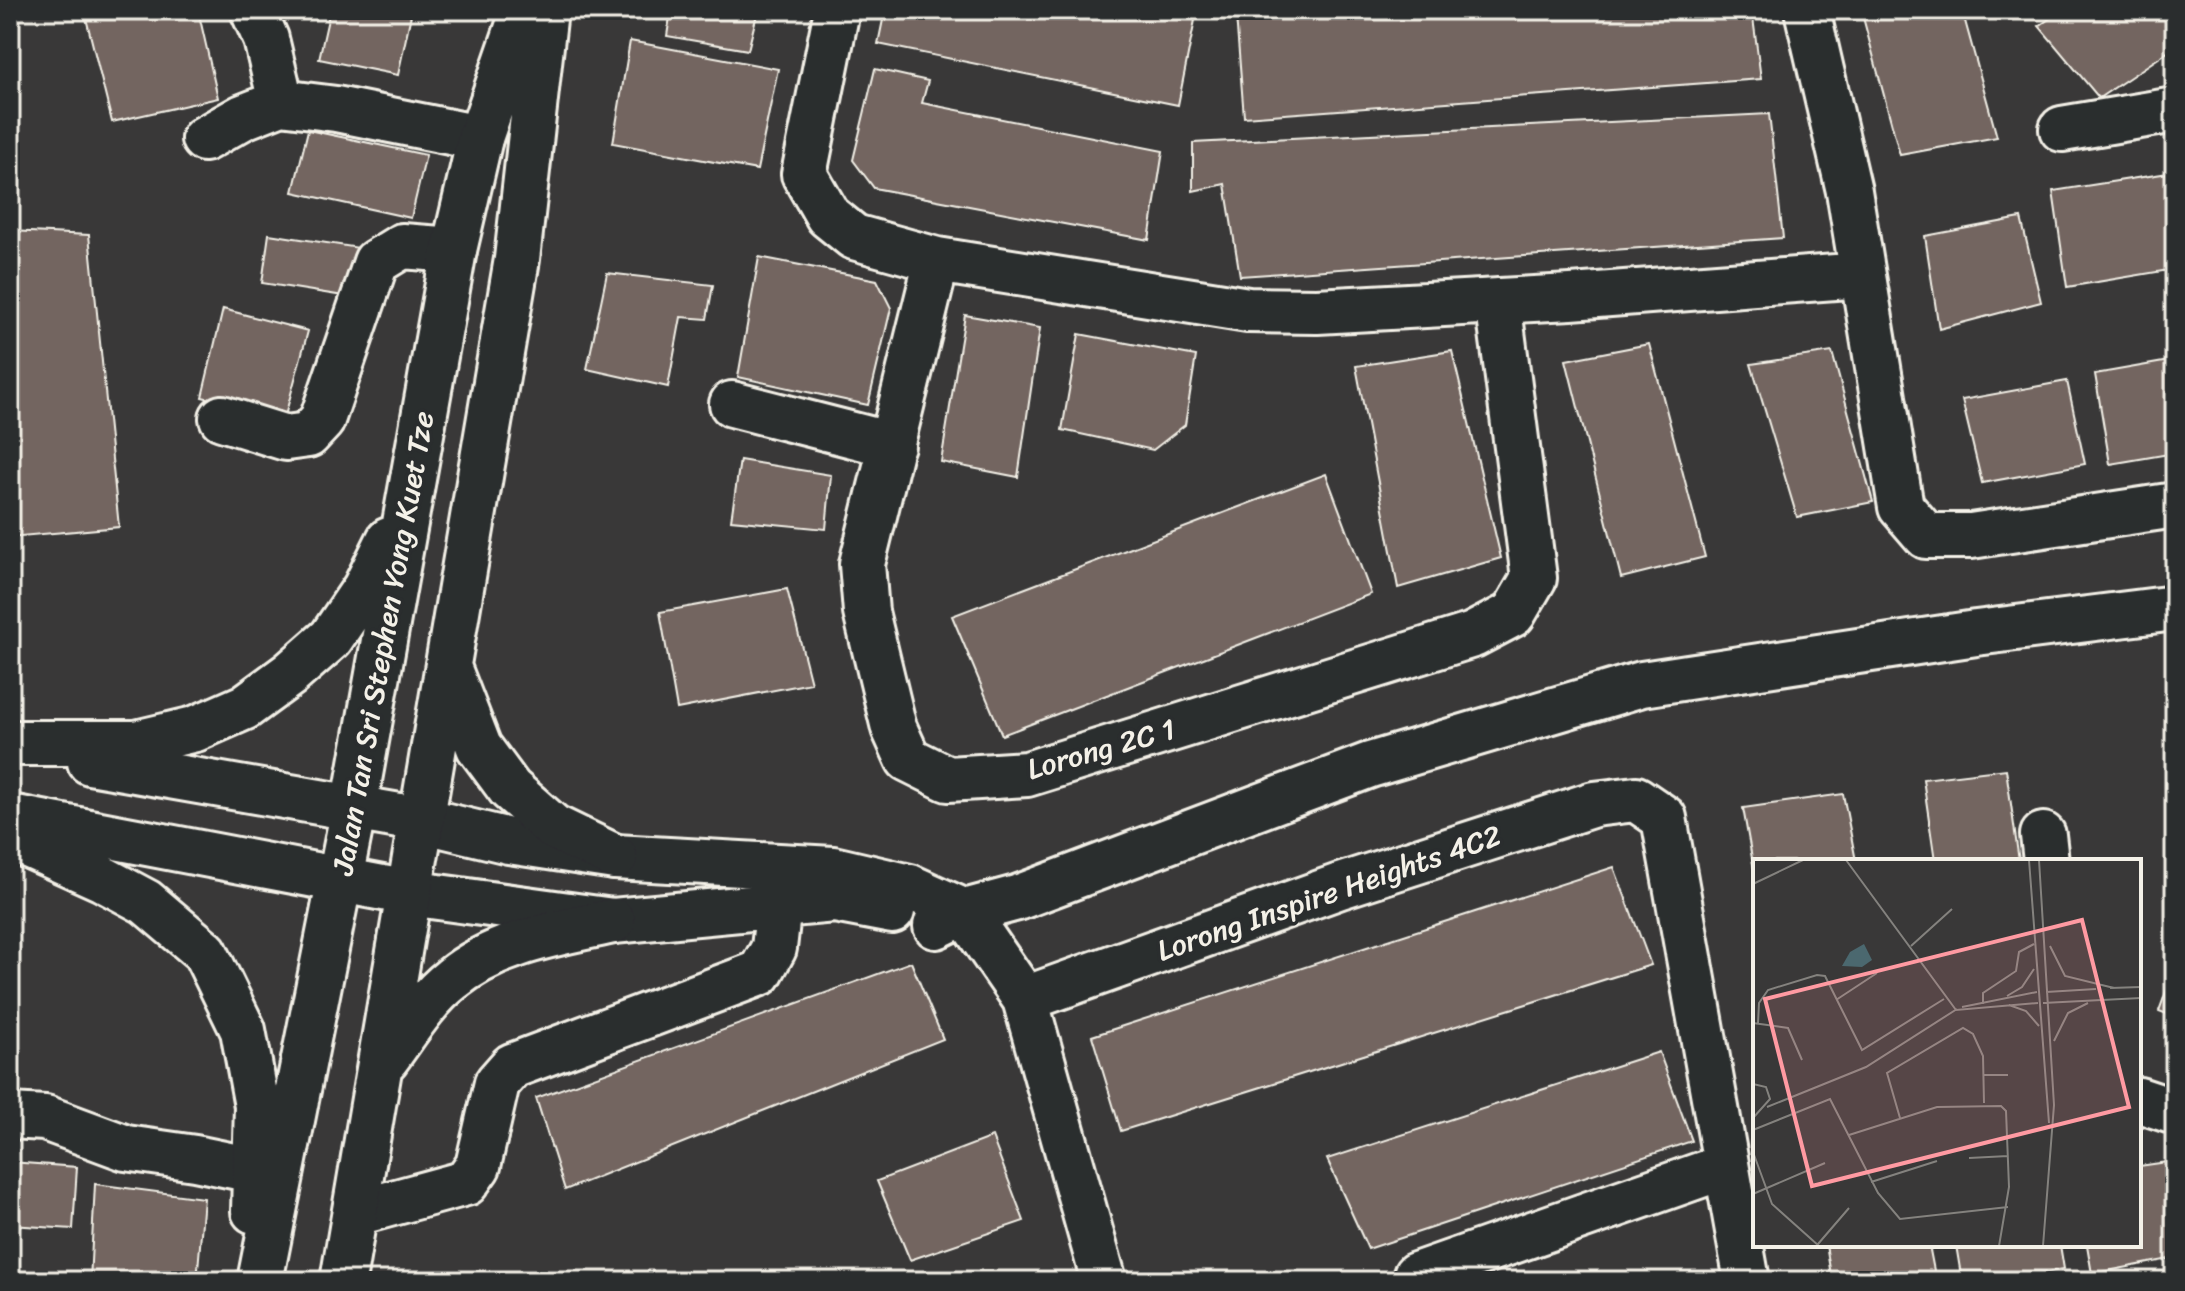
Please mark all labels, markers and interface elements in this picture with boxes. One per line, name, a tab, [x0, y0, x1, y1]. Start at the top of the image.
street label: Jalan Tan Sri Stephen Yong Kuet Tze	[315, 407, 450, 880]
street label: Lorong 2C 1	[1020, 702, 1182, 796]
street label: Lorong Inspire Heights 4C2	[1149, 809, 1509, 977]
inset map	[1753, 859, 2141, 1247]

